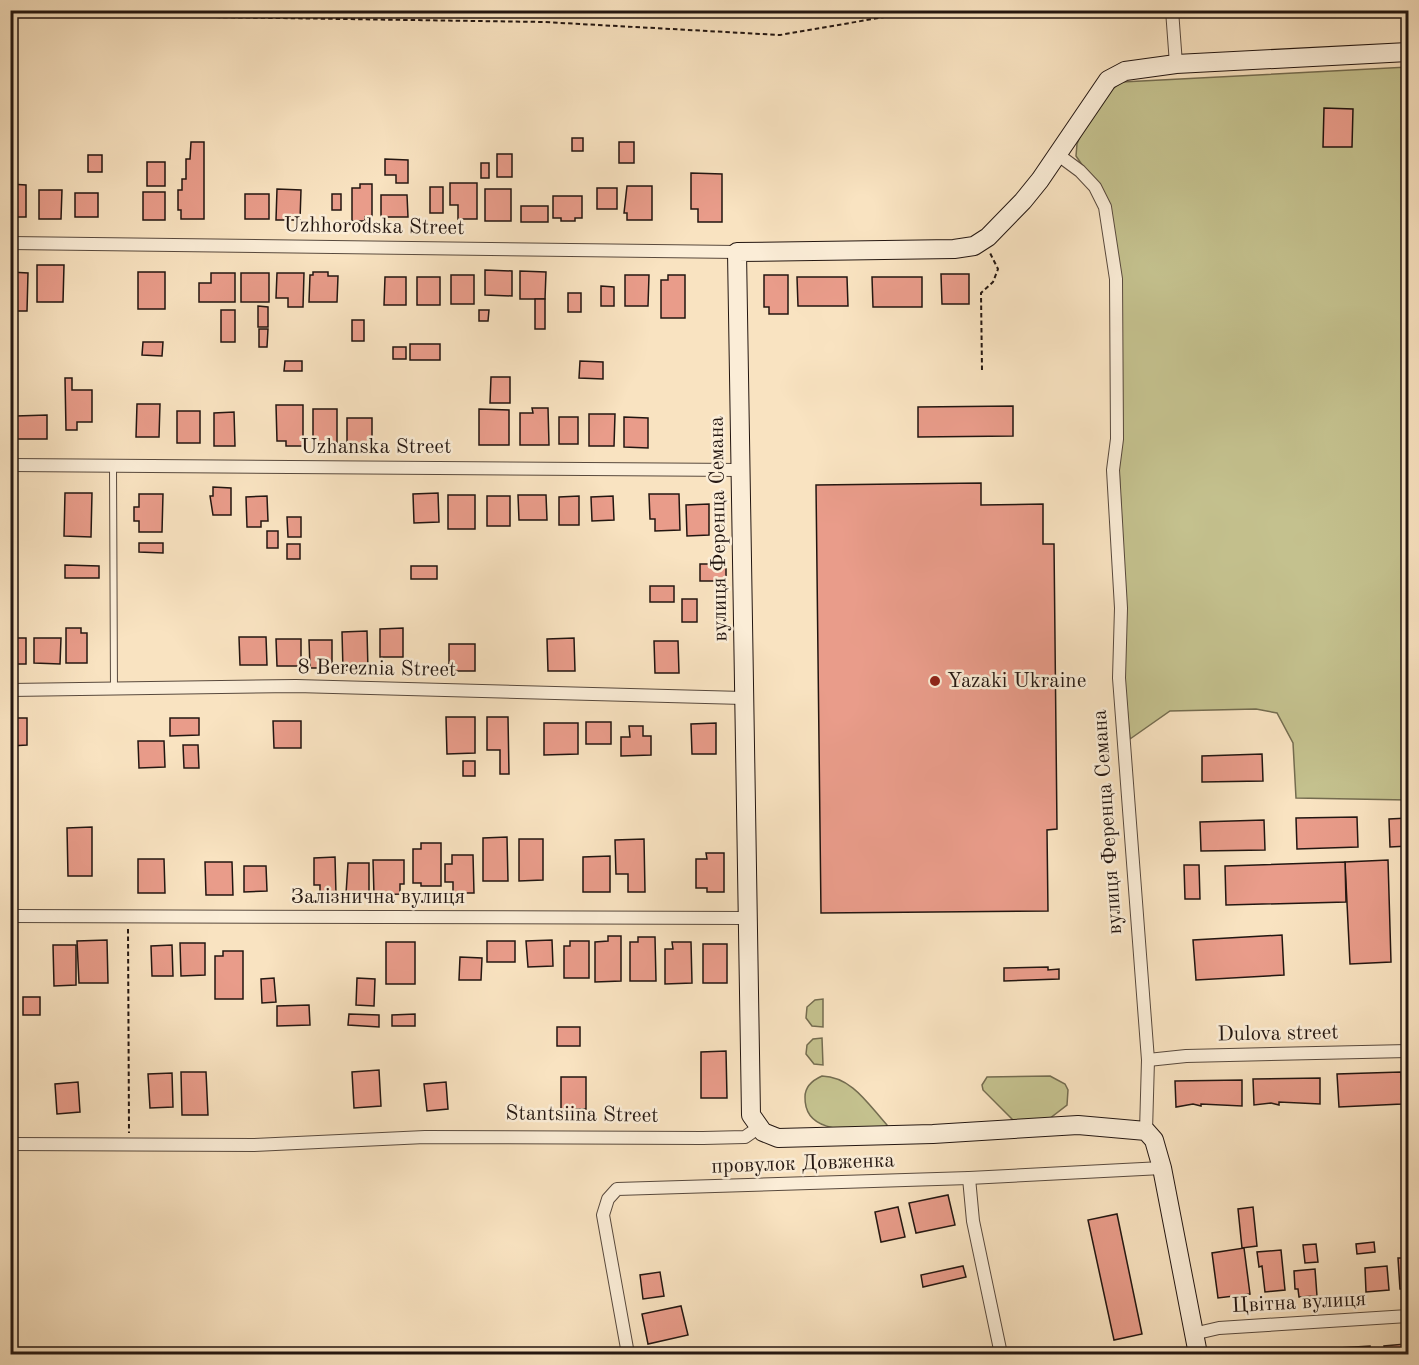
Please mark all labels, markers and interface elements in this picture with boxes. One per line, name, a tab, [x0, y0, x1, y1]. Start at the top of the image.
street label: Uzhhorodska Street	[283, 215, 465, 239]
street label: вулиця Ференца Семана	[707, 416, 731, 642]
street label: Uzhanska Street	[301, 437, 451, 458]
street label: 8 Bereznia Street	[298, 657, 456, 681]
place label: Yazaki Ukraine	[947, 671, 1086, 692]
marker: Yazaki Ukraine	[928, 674, 942, 688]
street label: вулиця Ференца Семана	[1090, 709, 1126, 935]
street label: Залізнична вулиця	[291, 887, 465, 908]
street label: Dulova street	[1217, 1022, 1339, 1046]
street label: Stantsiina Street	[505, 1103, 659, 1127]
street label: провулок Довженка	[711, 1150, 895, 1178]
street label: Цвітна вулиця	[1231, 1289, 1367, 1317]

